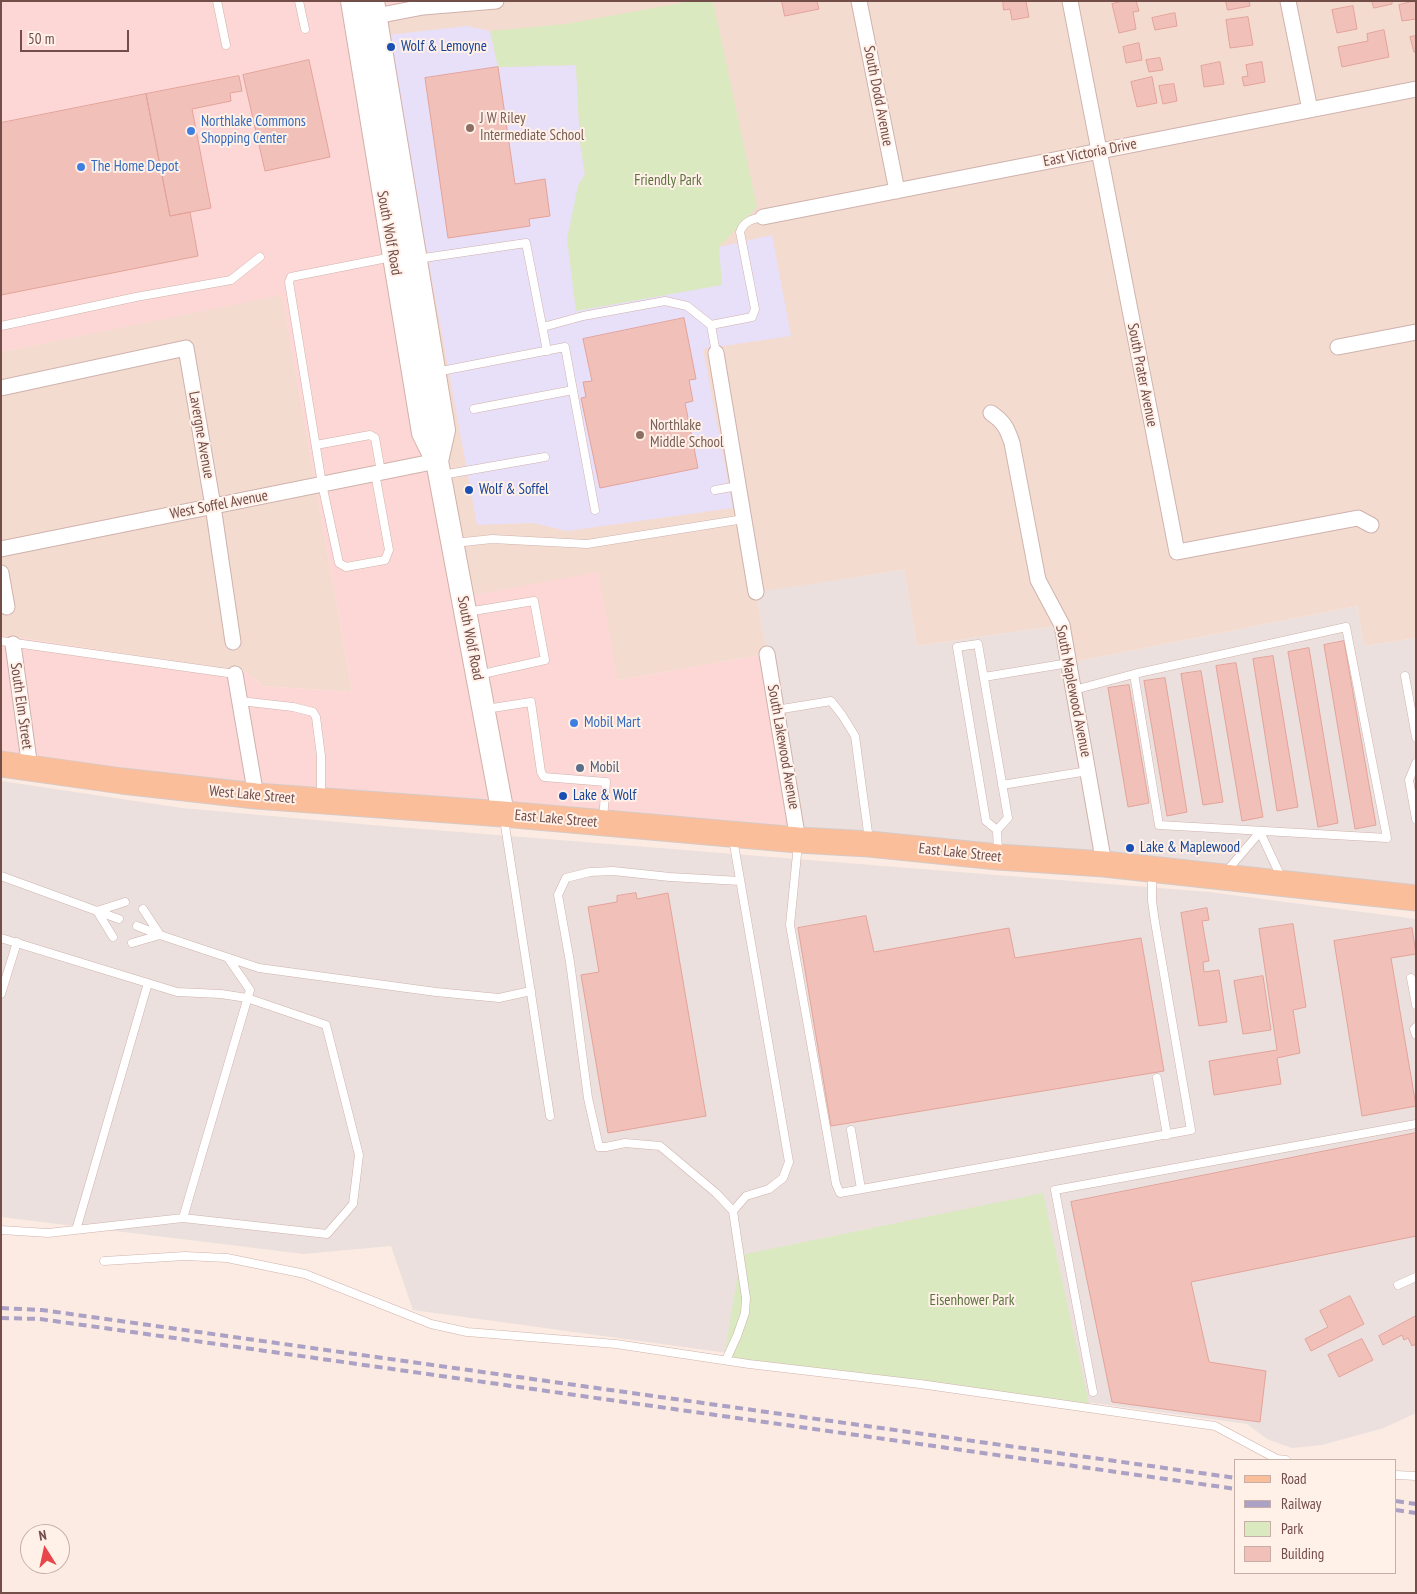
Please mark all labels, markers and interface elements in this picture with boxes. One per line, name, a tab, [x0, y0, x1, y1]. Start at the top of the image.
scale bar	[22, 20, 131, 52]
text: 50 m	[28, 29, 54, 48]
place label: Wolf & Lemoyne	[401, 38, 487, 56]
marker: Wolf & Lemoyne	[385, 41, 397, 53]
street label: South Dodd Avenue	[859, 44, 897, 148]
place label: J W Riley Intermediate School	[480, 110, 584, 145]
place label: Northlake Commons Shopping Center	[201, 113, 306, 148]
marker: J W Riley Intermediate School	[464, 122, 476, 134]
marker: Northlake Commons Shopping Center	[185, 125, 197, 137]
street label: East Victoria Drive	[1042, 135, 1138, 171]
place label: The Home Depot	[91, 158, 179, 176]
marker: The Home Depot	[75, 161, 87, 173]
park label: Friendly Park	[634, 172, 702, 190]
street label: South Wolf Road	[373, 189, 405, 277]
street label: South Prater Avenue	[1123, 322, 1161, 428]
street label: Lavergne Avenue	[184, 390, 218, 480]
place label: Northlake Middle School	[650, 417, 723, 452]
marker: Northlake Middle School	[634, 429, 646, 441]
place label: Wolf & Soffel	[479, 481, 549, 499]
marker: Wolf & Soffel	[463, 484, 475, 496]
street label: West Soffel Avenue	[169, 487, 269, 523]
street label: South Wolf Road	[453, 594, 487, 682]
street label: South Maplewood Avenue	[1051, 623, 1095, 759]
street label: South Elm Street	[6, 662, 36, 750]
street label: South Lakewood Avenue	[763, 683, 803, 811]
place label: Mobil Mart	[584, 714, 641, 732]
marker: Mobil Mart	[568, 717, 580, 729]
place label: Mobil	[590, 759, 619, 777]
marker: Mobil	[574, 762, 586, 774]
street label: West Lake Street	[208, 782, 296, 808]
place label: Lake & Wolf	[573, 787, 636, 805]
marker: Lake & Wolf	[557, 790, 569, 802]
street label: East Lake Street	[514, 806, 598, 832]
place label: Lake & Maplewood	[1140, 839, 1240, 857]
street label: East Lake Street	[918, 840, 1002, 866]
marker: Lake & Maplewood	[1124, 842, 1136, 854]
park label: Eisenhower Park	[930, 1292, 1014, 1310]
legend	[1234, 1459, 1397, 1574]
text: Road	[1281, 1469, 1307, 1488]
text: Railway	[1281, 1494, 1321, 1513]
text: Park	[1281, 1519, 1303, 1538]
north arrow	[20, 1524, 70, 1574]
text: N	[37, 1526, 48, 1545]
text: Building	[1281, 1544, 1324, 1563]

